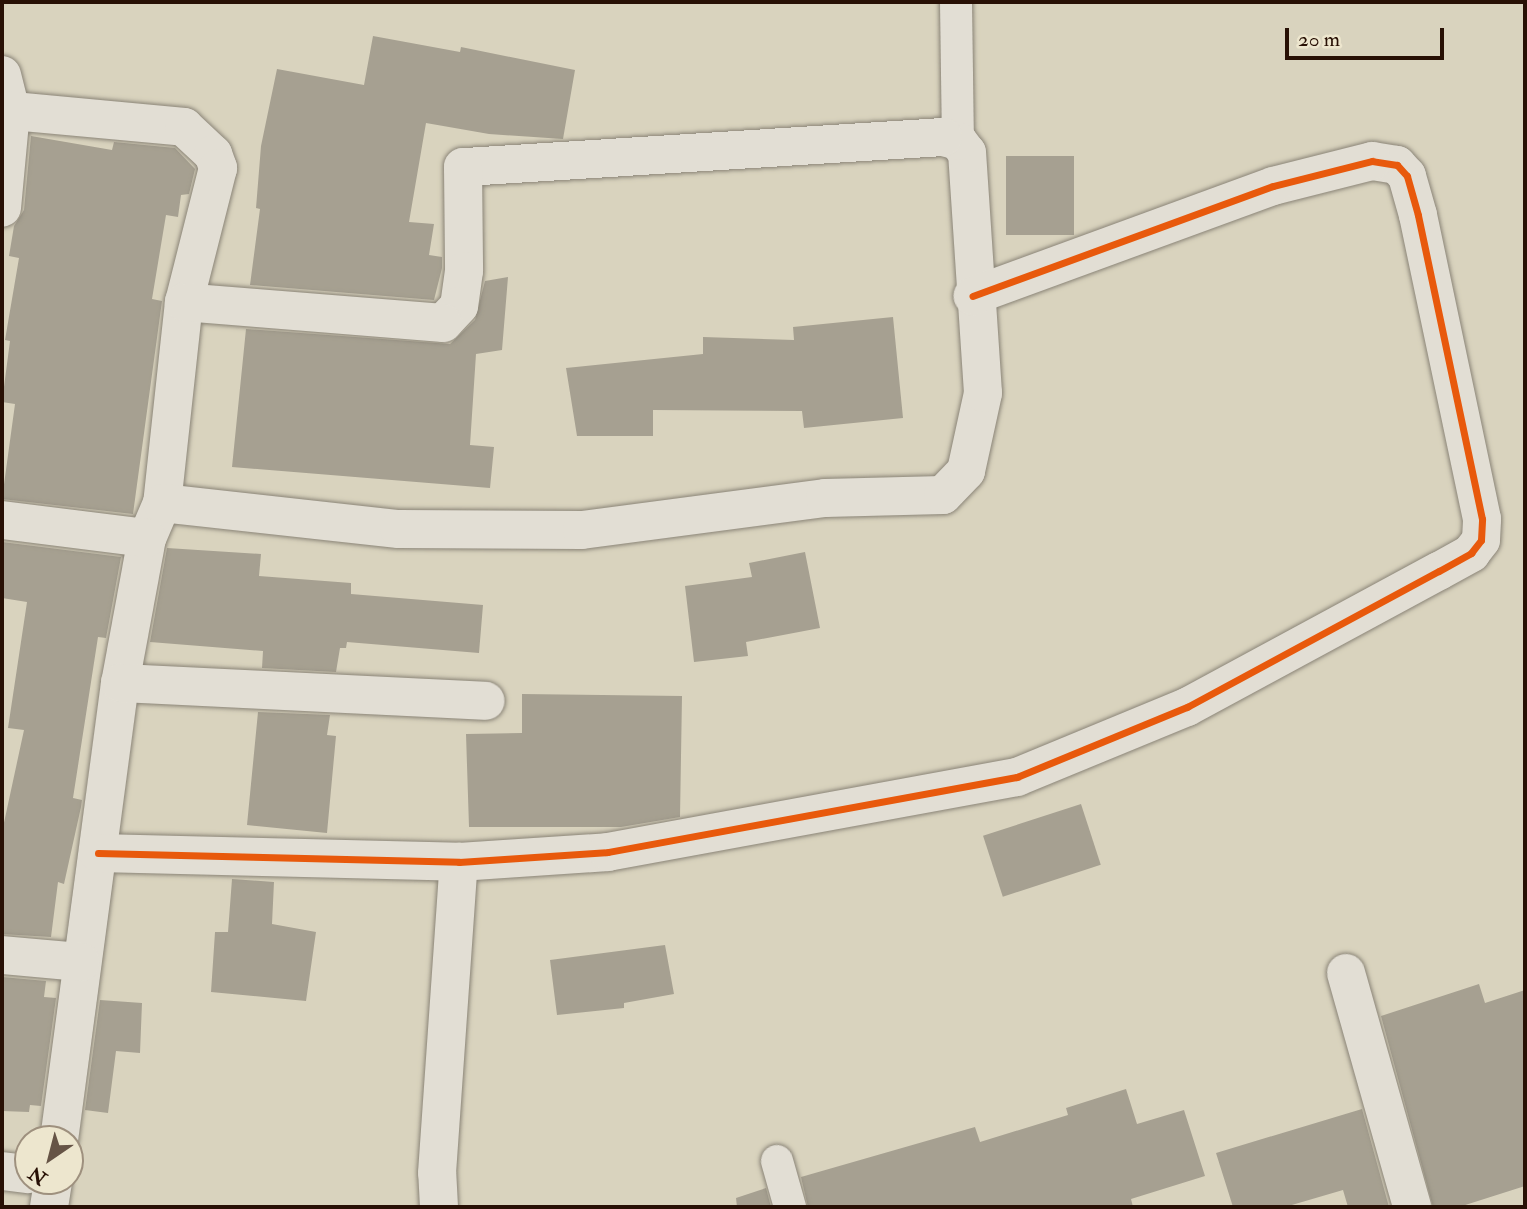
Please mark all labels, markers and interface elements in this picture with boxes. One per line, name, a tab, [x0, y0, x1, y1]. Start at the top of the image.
scale bar	[1289, 14, 1448, 58]
text: 20 m	[1298, 26, 1340, 53]
north arrow	[14, 1125, 84, 1195]
text: N	[24, 1161, 52, 1190]

